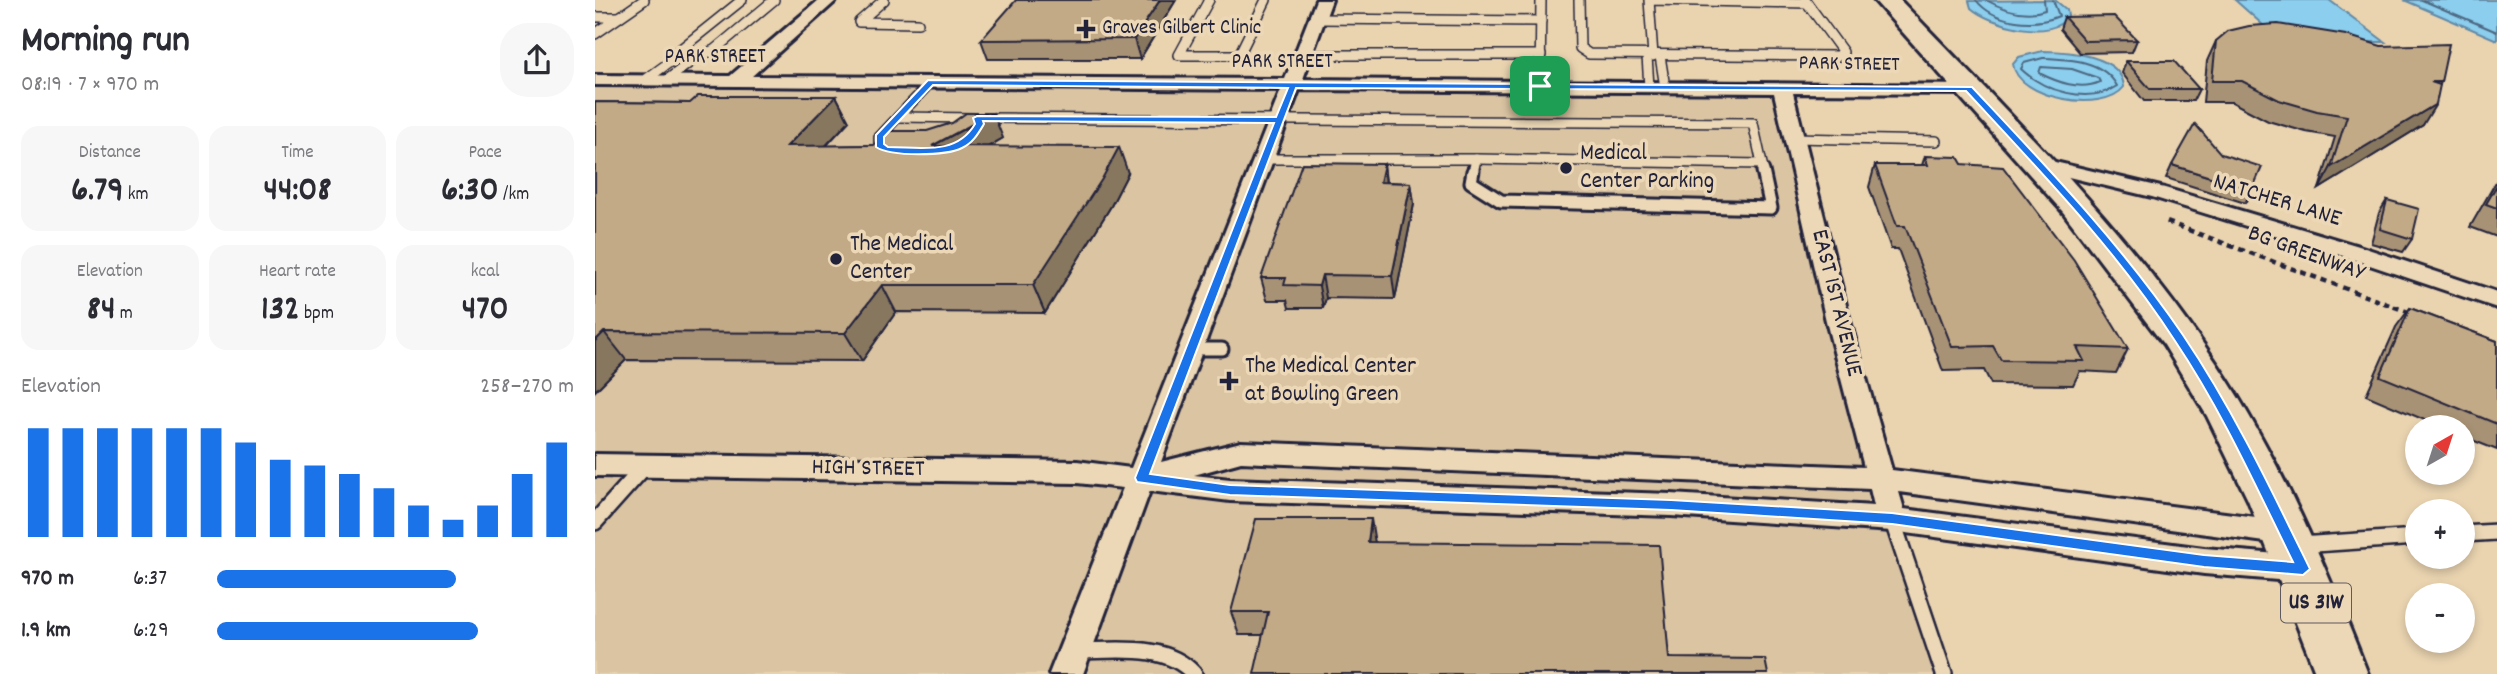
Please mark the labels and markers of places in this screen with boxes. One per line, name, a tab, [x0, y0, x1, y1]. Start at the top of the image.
place label: Graves Gilbert Clinic	[1102, 14, 1261, 44]
marker: Graves Gilbert Clinic	[1076, 19, 1096, 39]
pin	[1510, 56, 1570, 116]
place label: Medical Center Parking	[1580, 137, 1714, 199]
marker: Medical Center Parking	[1558, 160, 1574, 176]
place label: The Medical Center	[850, 228, 954, 290]
marker: The Medical Center	[828, 251, 844, 267]
place label: The Medical Center at Bowling Green	[1245, 350, 1416, 412]
marker: The Medical Center at Bowling Green	[1219, 371, 1239, 391]

